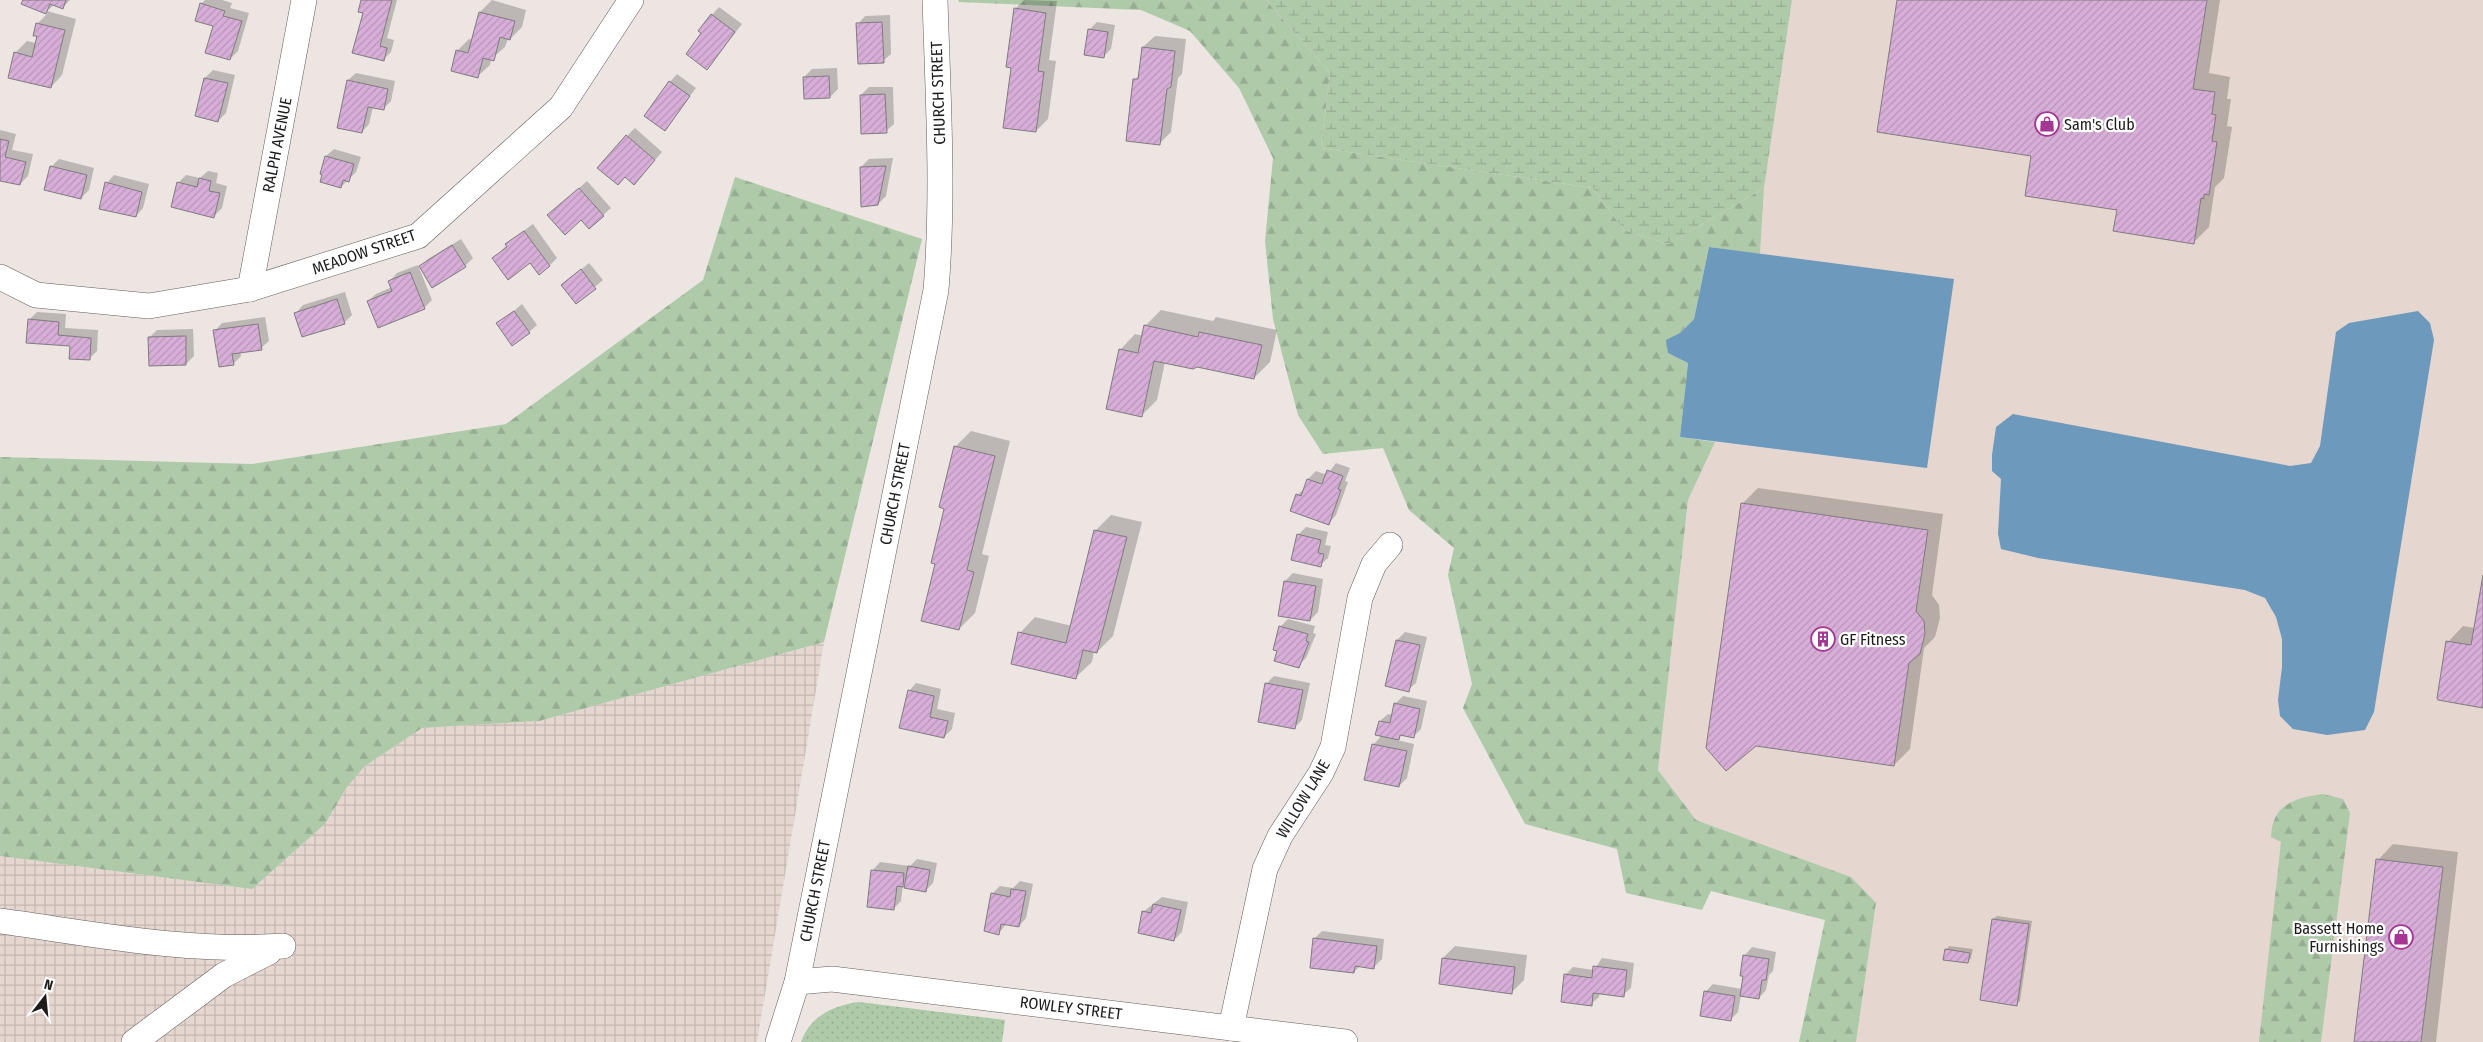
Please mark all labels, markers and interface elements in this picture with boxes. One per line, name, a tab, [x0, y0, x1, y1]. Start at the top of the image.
street label: CHURCH STREET	[927, 40, 949, 145]
street label: RALPH AVENUE	[258, 96, 296, 194]
shop icon: Sam's Club	[2034, 111, 2060, 137]
place label: Sam's Club	[2064, 115, 2135, 134]
street label: MEADOW STREET	[310, 225, 419, 279]
street label: CHURCH STREET	[876, 441, 914, 547]
building icon: GF Fitness	[1810, 626, 1836, 652]
place label: GF Fitness	[1840, 630, 1906, 649]
street label: WILLOW LANE	[1272, 756, 1334, 842]
street label: CHURCH STREET	[796, 838, 834, 944]
place label: Bassett Home Furnishings	[2294, 919, 2384, 956]
shop icon: Bassett Home Furnishings	[2388, 924, 2414, 950]
north arrow	[20, 972, 70, 1022]
text: N	[42, 976, 55, 994]
street label: ROWLEY STREET	[1019, 992, 1124, 1024]

